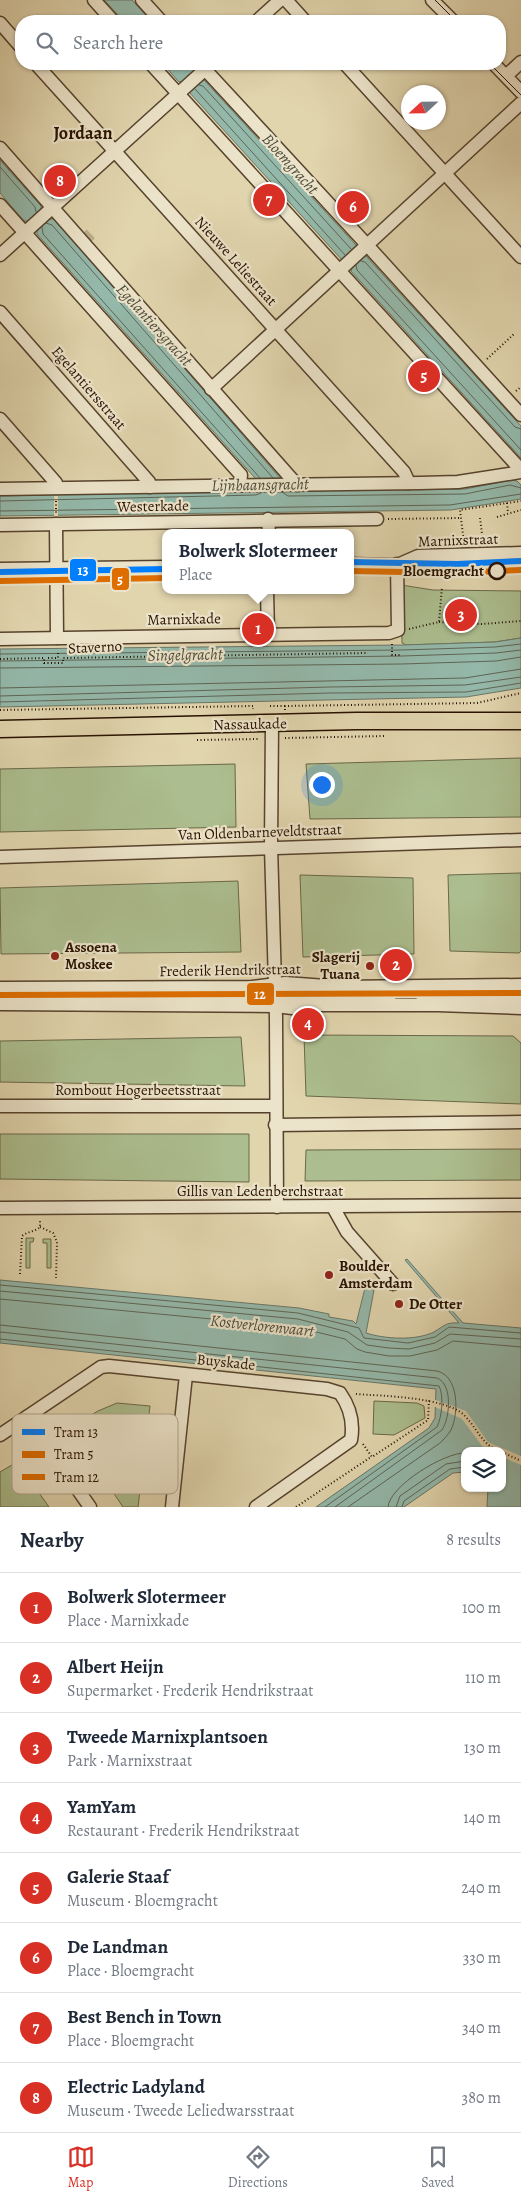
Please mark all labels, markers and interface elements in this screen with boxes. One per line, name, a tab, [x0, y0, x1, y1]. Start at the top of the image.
search box	[15, 15, 506, 70]
icon: search	[33, 29, 61, 57]
text: Search here	[73, 30, 163, 56]
north arrow	[401, 85, 446, 130]
district label: Jordaan	[53, 121, 113, 145]
water label: Bloemgracht	[257, 129, 324, 200]
pin: 8	[44, 162, 76, 200]
pin: 7	[253, 181, 285, 219]
pin: 6	[337, 188, 369, 226]
street label: Nieuwe Leliestraat	[190, 212, 282, 310]
water label: Egelantiersgracht	[111, 279, 198, 372]
street label: Egelantiersstraat	[47, 342, 131, 434]
pin: 5	[408, 357, 440, 395]
water label: Lijnbaansgracht	[211, 473, 310, 497]
street label: Westerkade	[116, 495, 189, 517]
popup	[162, 529, 354, 594]
street label: Marnixstraat	[417, 529, 499, 551]
text: Bolwerk Slotermeer	[178, 538, 338, 564]
line badge: 13	[69, 558, 97, 582]
text: 13	[77, 561, 89, 580]
place label: Bloemgracht	[403, 561, 484, 581]
marker: Bloemgracht	[488, 562, 506, 580]
text: Place	[178, 564, 212, 586]
line badge: 5	[111, 567, 130, 591]
text: 5	[117, 570, 123, 589]
pin: 3	[445, 596, 477, 634]
street label: Marnixkade	[147, 608, 221, 630]
pin: 1	[242, 610, 274, 648]
street label: Staverno	[67, 636, 123, 658]
water label: Singelgracht	[147, 643, 224, 667]
street label: Nassaukade	[213, 713, 287, 735]
your location	[309, 772, 335, 798]
street label: Van Oldenbarneveldtstraat	[177, 819, 342, 845]
place label: Assoena Moskee	[64, 937, 118, 974]
pin: 2	[380, 946, 412, 984]
place label: Slagerij Tuana	[312, 947, 361, 984]
marker: Assoena Moskee	[49, 950, 61, 962]
street label: Frederik Hendrikstraat	[159, 959, 301, 981]
marker: Slagerij Tuana	[364, 960, 376, 972]
line badge: 12	[246, 982, 275, 1006]
text: 12	[254, 985, 266, 1004]
pin: 4	[292, 1005, 324, 1043]
street label: Rombout Hogerbeetsstraat	[55, 1080, 221, 1100]
street label: Gillis van Ledenberchstraat	[177, 1181, 343, 1201]
place label: Boulder Amsterdam	[338, 1256, 413, 1293]
marker: Boulder Amsterdam	[323, 1269, 335, 1281]
place label: De Otter	[409, 1294, 462, 1314]
marker: De Otter	[393, 1298, 405, 1310]
water label: Kostverlorenvaart	[209, 1310, 316, 1343]
street label: Buyskade	[196, 1349, 257, 1375]
legend	[12, 1414, 178, 1494]
text: Tram 13	[54, 1423, 98, 1442]
text: Tram 5	[54, 1445, 93, 1464]
map controls	[461, 1447, 506, 1492]
button: layers	[461, 1447, 506, 1492]
text: Tram 12	[54, 1468, 99, 1487]
text: Nearby	[20, 1526, 83, 1554]
text: 8 results	[446, 1529, 501, 1551]
text: Bolwerk Slotermeer	[67, 1584, 226, 1610]
text: 1	[33, 1597, 39, 1619]
text: 100 m	[462, 1597, 501, 1619]
text: Place · Marnixkade	[67, 1610, 189, 1632]
text: Albert Heijn	[67, 1654, 164, 1680]
text: 2	[32, 1667, 40, 1689]
text: 110 m	[465, 1667, 501, 1689]
text: Supermarket · Frederik Hendrikstraat	[67, 1680, 314, 1702]
text: Tweede Marnixplantsoen	[67, 1724, 268, 1750]
text: 3	[33, 1737, 39, 1759]
text: 130 m	[464, 1737, 501, 1759]
text: Park · Marnixstraat	[67, 1750, 192, 1772]
text: YamYam	[67, 1794, 136, 1820]
text: 4	[32, 1807, 40, 1829]
text: 140 m	[463, 1807, 501, 1829]
text: Restaurant · Frederik Hendrikstraat	[67, 1820, 300, 1842]
text: Galerie Staaf	[67, 1864, 169, 1890]
text: 5	[33, 1877, 39, 1899]
text: 240 m	[461, 1877, 501, 1899]
text: Museum · Bloemgracht	[67, 1890, 218, 1912]
text: De Landman	[67, 1934, 168, 1960]
text: 6	[32, 1947, 40, 1969]
text: 330 m	[463, 1947, 501, 1969]
text: Place · Bloemgracht	[67, 1960, 194, 1982]
text: Best Bench in Town	[67, 2004, 222, 2030]
text: 7	[33, 2017, 39, 2039]
text: 340 m	[462, 2017, 501, 2039]
text: Place · Bloemgracht	[67, 2030, 194, 2052]
text: Electric Ladyland	[67, 2074, 205, 2100]
text: 8	[32, 2087, 40, 2109]
text: 380 m	[462, 2087, 501, 2109]
text: Museum · Tweede Leliedwarsstraat	[67, 2100, 295, 2122]
tab: Map	[67, 2143, 95, 2192]
tab: Directions	[228, 2143, 288, 2192]
tab: Saved	[421, 2143, 454, 2192]

